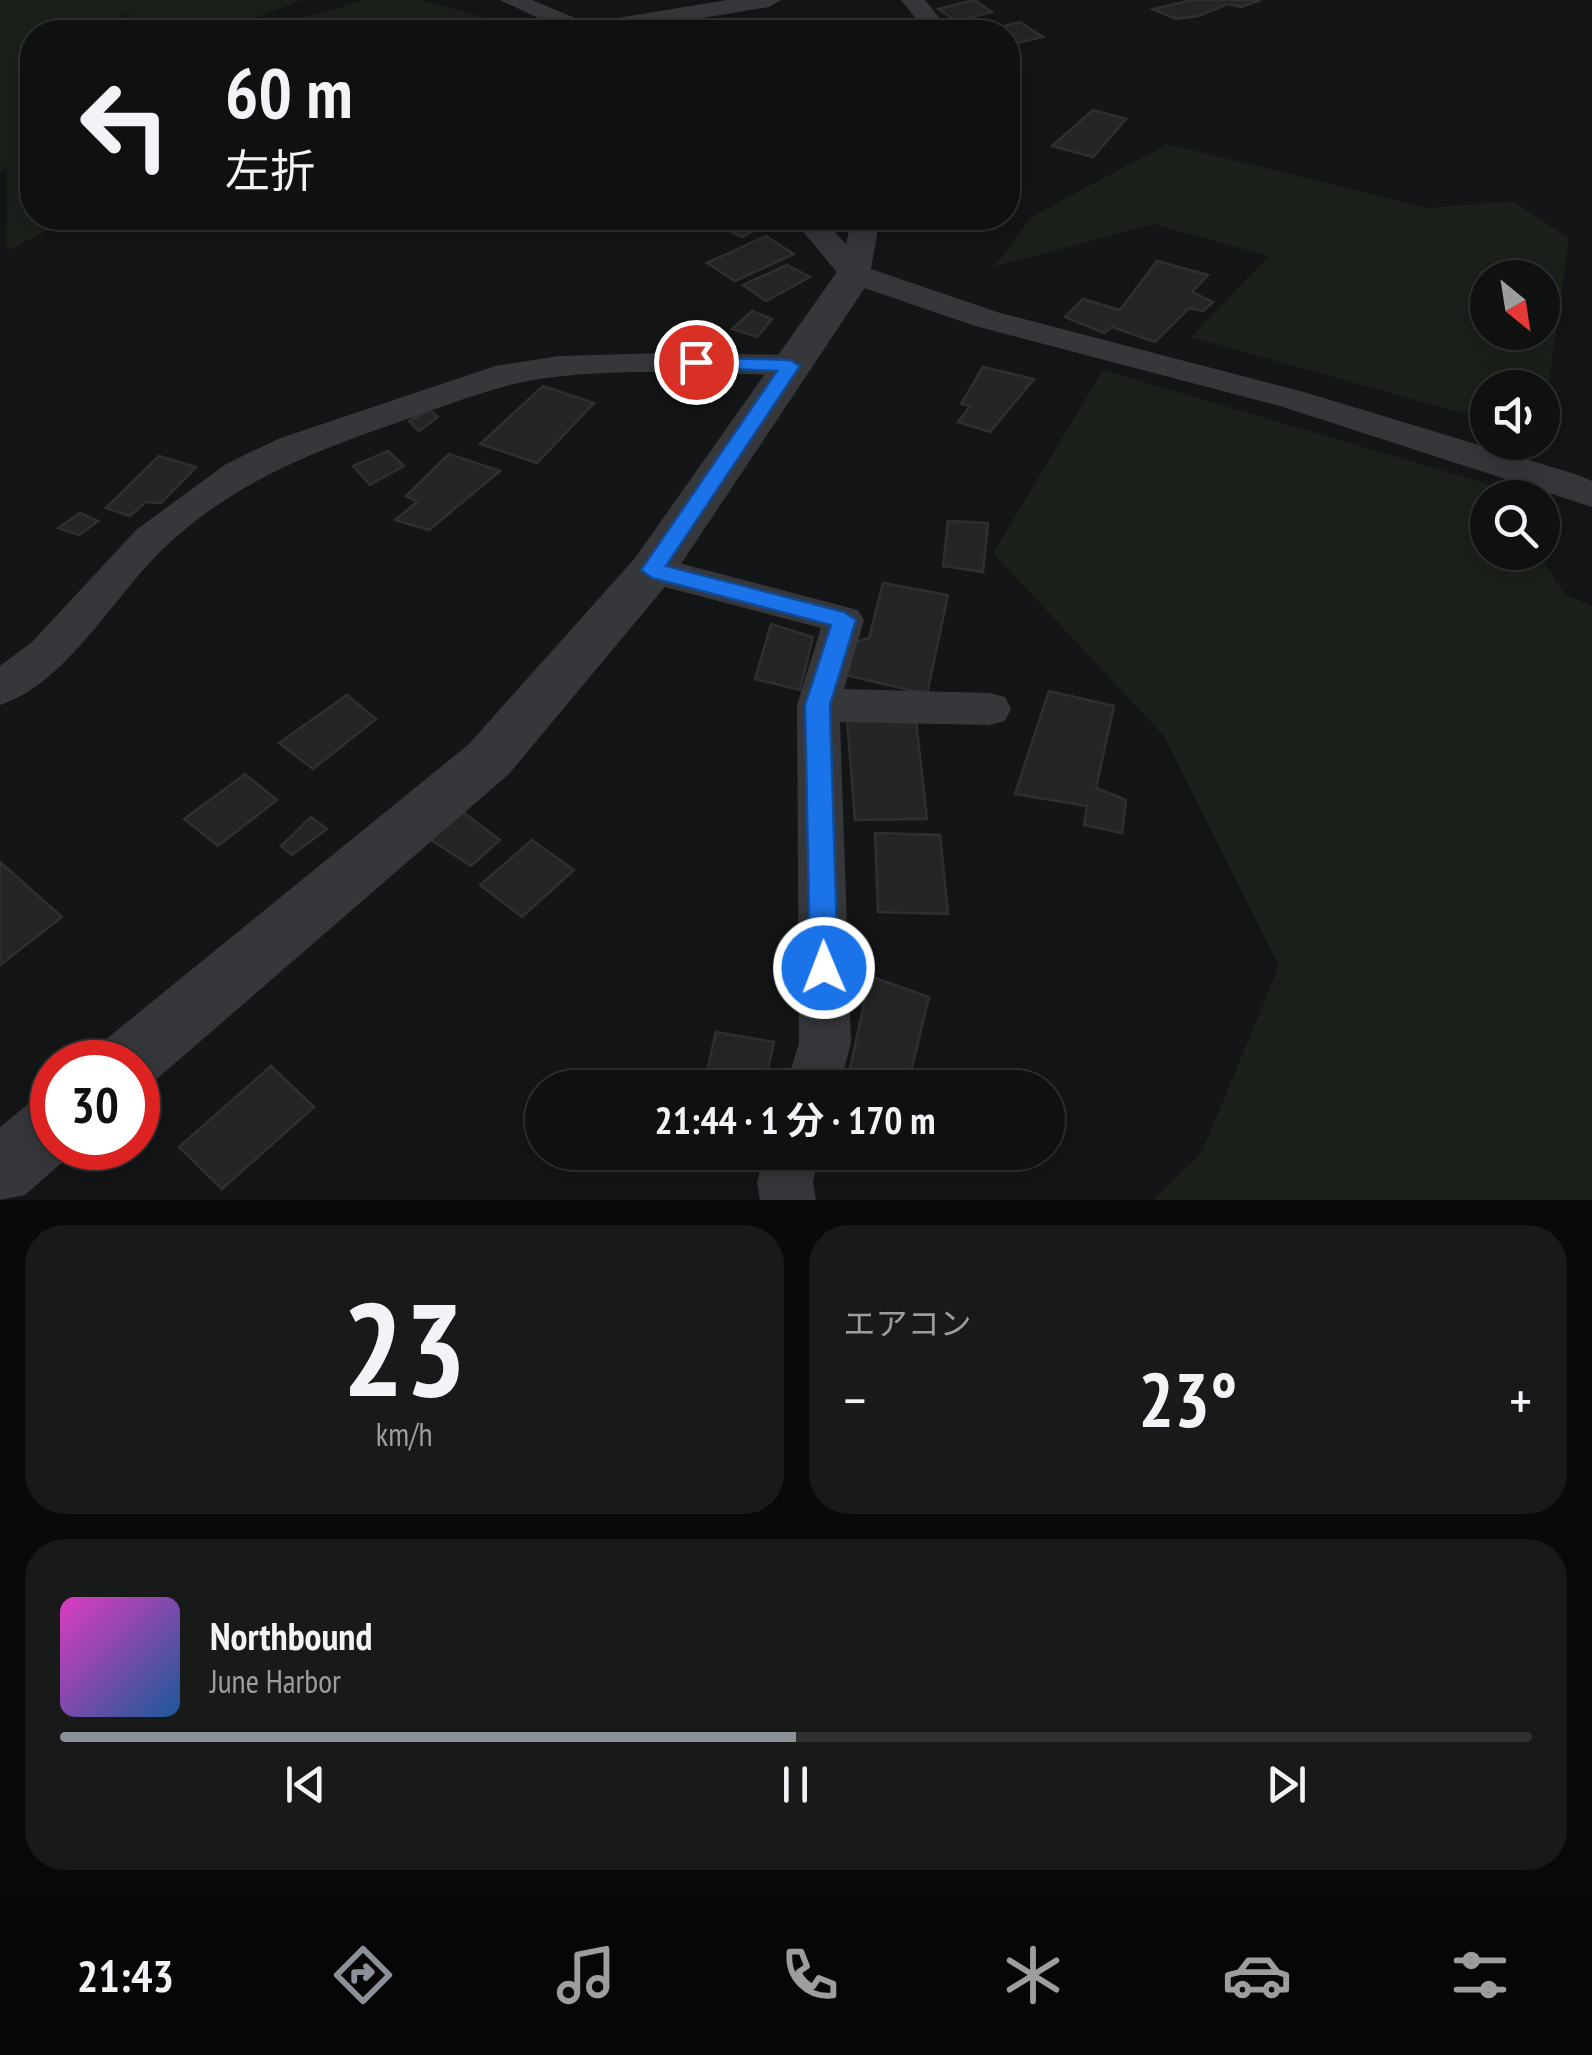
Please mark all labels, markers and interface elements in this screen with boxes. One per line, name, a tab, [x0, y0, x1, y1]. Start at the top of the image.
text: 60 m	[225, 47, 353, 137]
icon: left	[60, 60, 190, 190]
text: 左折	[225, 141, 315, 199]
north arrow	[1470, 260, 1560, 350]
map controls	[1470, 260, 1560, 570]
pin	[654, 320, 739, 405]
icon: arrive	[669, 335, 724, 390]
button: sound	[1470, 370, 1560, 460]
button: search	[1470, 480, 1560, 570]
position arrow	[772, 916, 876, 1020]
speed limit sign: 30	[30, 1040, 160, 1170]
text: 21:44 · 1 分 · 170 m	[655, 1095, 935, 1144]
text: 23	[342, 1264, 466, 1432]
text: エアコン	[844, 1302, 972, 1344]
text: 23°	[1138, 1351, 1237, 1448]
text: −	[844, 1364, 866, 1435]
text: +	[1509, 1364, 1532, 1435]
text: km/h	[376, 1413, 433, 1455]
text: Northbound	[210, 1611, 372, 1660]
text: June Harbor	[210, 1660, 341, 1702]
icon: previous	[278, 1757, 333, 1812]
icon: pause	[768, 1757, 823, 1812]
icon: next	[1259, 1757, 1314, 1812]
icon: directions	[328, 1940, 398, 2010]
icon: music	[551, 1940, 621, 2010]
icon: phone	[775, 1940, 845, 2010]
icon: climate	[998, 1940, 1068, 2010]
icon: car	[1222, 1940, 1292, 2010]
icon: filters	[1445, 1940, 1515, 2010]
text: 21:43	[77, 1946, 174, 2004]

